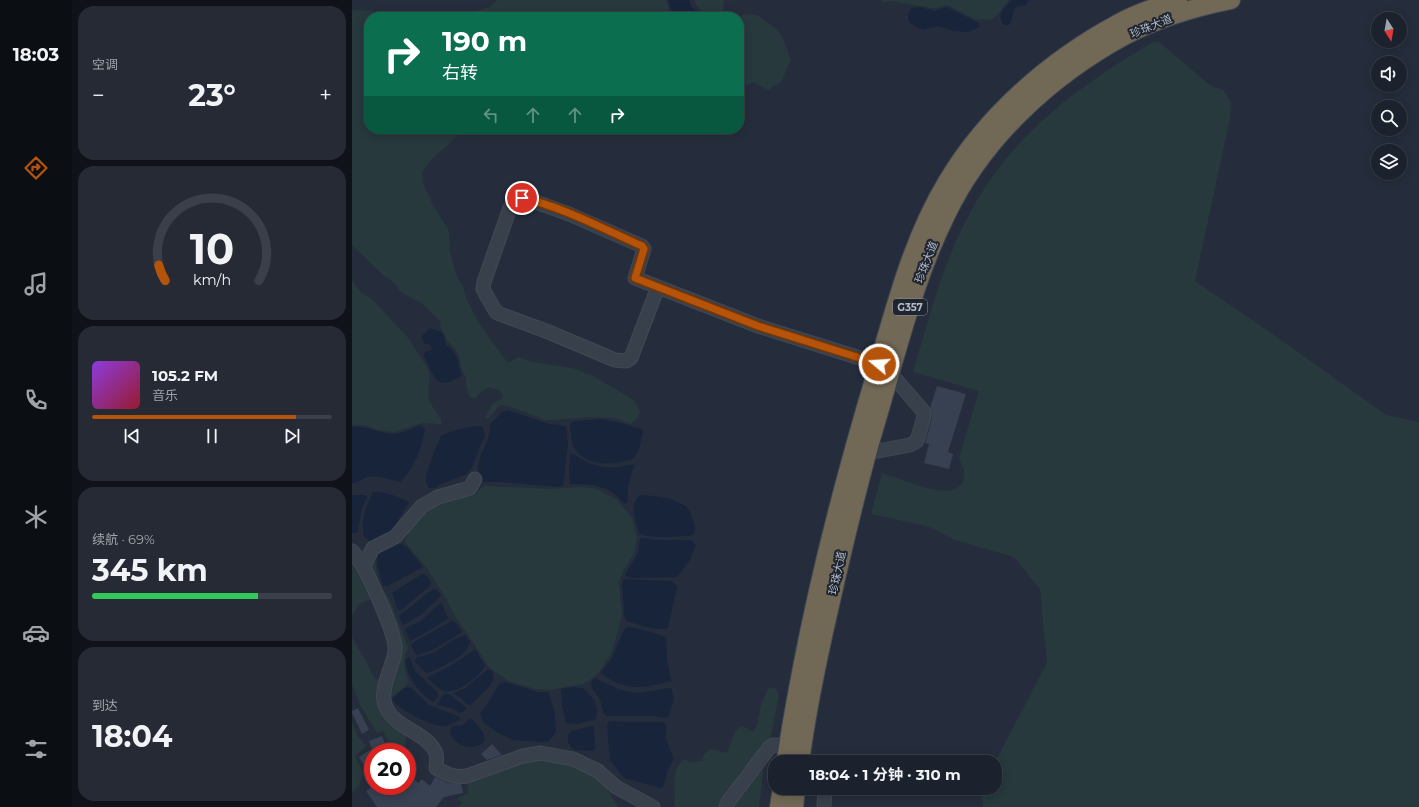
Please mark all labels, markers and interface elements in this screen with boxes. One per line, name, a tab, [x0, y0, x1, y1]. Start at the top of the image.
street label: 珍珠大道	[1128, 11, 1174, 41]
north arrow	[1371, 12, 1407, 48]
map controls	[1371, 12, 1407, 180]
text: 190 m	[442, 24, 527, 58]
icon: right	[376, 28, 428, 80]
text: 18:03	[13, 44, 59, 66]
text: 空调	[92, 56, 118, 72]
button: sound	[1371, 56, 1407, 92]
text: 右转	[442, 62, 478, 84]
text: 23°	[188, 77, 236, 114]
text: −	[92, 82, 105, 109]
text: +	[319, 82, 332, 109]
button: search	[1371, 100, 1407, 136]
icon: left	[480, 104, 502, 126]
icon: ahead	[522, 104, 544, 126]
icon: ahead	[564, 104, 586, 126]
icon: right	[606, 104, 628, 126]
button: layers	[1371, 144, 1407, 180]
icon: directions	[22, 154, 50, 182]
pin	[505, 181, 539, 215]
icon: arrive	[511, 187, 533, 209]
text: 10	[190, 224, 234, 274]
street label: 珍珠大道	[912, 239, 940, 285]
icon: music	[22, 270, 50, 298]
text: km/h	[193, 271, 231, 289]
road number: G357	[893, 299, 927, 315]
position arrow	[858, 343, 900, 385]
text: 105.2 FM	[152, 366, 218, 385]
icon: phone	[22, 386, 50, 414]
text: 音乐	[152, 387, 178, 403]
icon: previous	[121, 425, 143, 447]
icon: pause	[201, 425, 223, 447]
icon: next	[281, 425, 303, 447]
icon: climate	[22, 503, 50, 531]
text: 续航 · 69%	[92, 531, 155, 547]
street label: 珍珠大道	[826, 550, 848, 596]
text: 345 km	[92, 552, 208, 589]
icon: car	[22, 619, 50, 647]
text: 到达	[92, 697, 118, 713]
text: 18:04	[92, 718, 172, 755]
icon: filters	[22, 735, 50, 763]
speed limit sign: 20	[364, 743, 416, 795]
text: 18:04 · 1 分钟 · 310 m	[809, 765, 961, 784]

